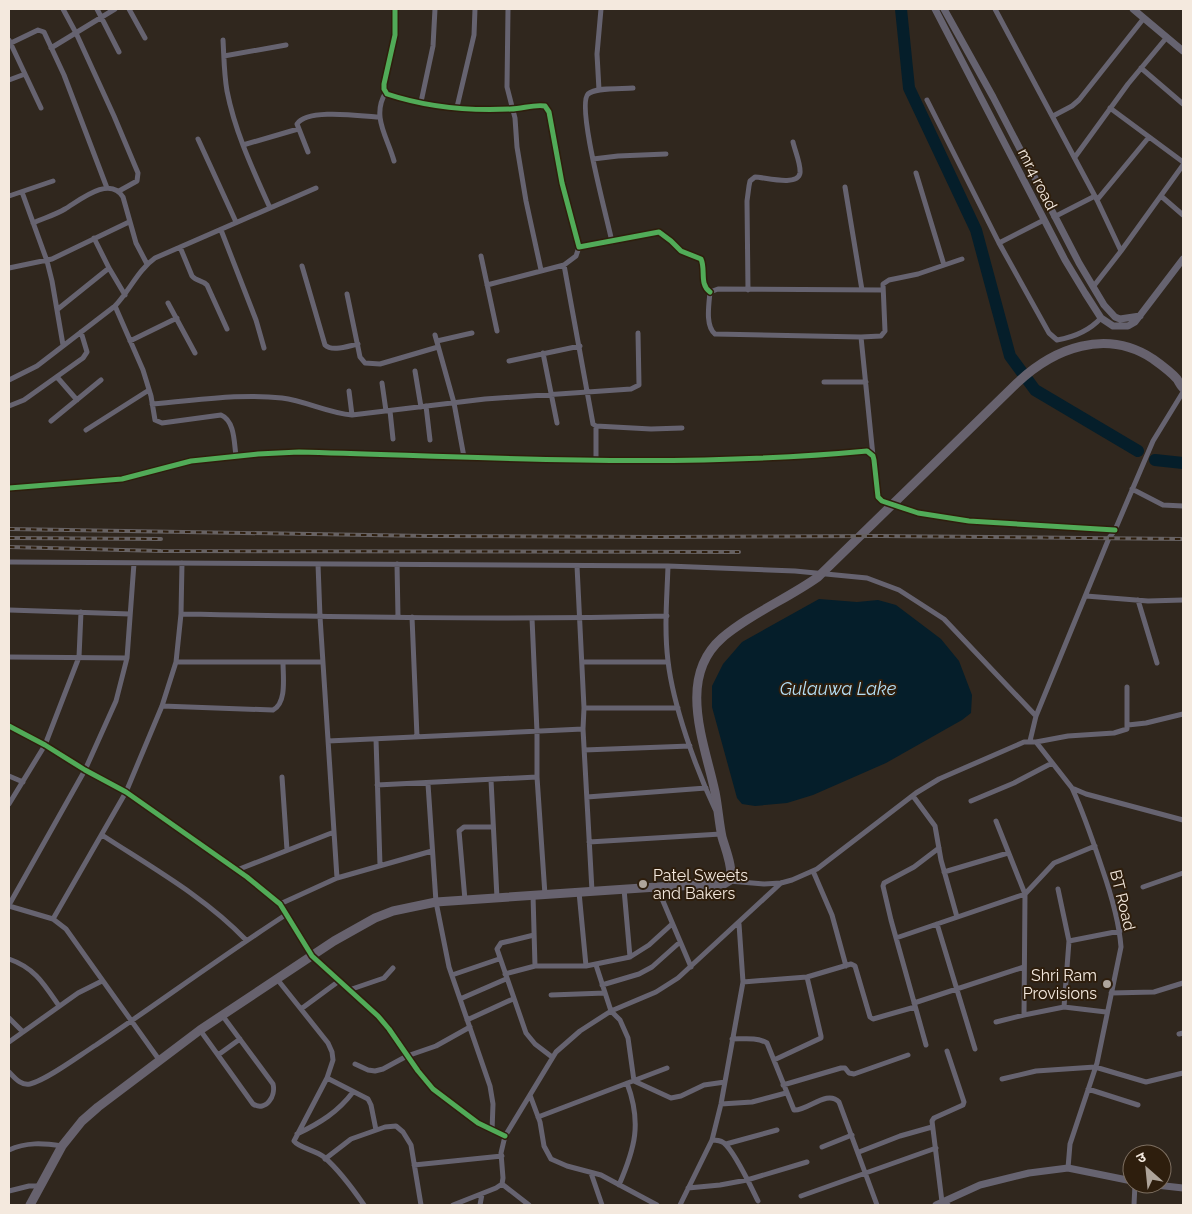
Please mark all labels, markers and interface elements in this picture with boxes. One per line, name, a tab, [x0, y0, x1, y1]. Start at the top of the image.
street label: mr4 road	[1014, 145, 1061, 213]
water label: Gulauwa Lake	[780, 678, 897, 699]
place label: Patel Sweets and Bakers	[653, 866, 748, 903]
street label: BT Road	[1106, 868, 1139, 933]
marker: Patel Sweets and Bakers	[637, 878, 649, 890]
place label: Shri Ram Provisions	[1023, 966, 1097, 1003]
marker: Shri Ram Provisions	[1101, 978, 1113, 990]
north arrow	[1122, 1144, 1172, 1194]
text: उ	[1134, 1148, 1149, 1166]

